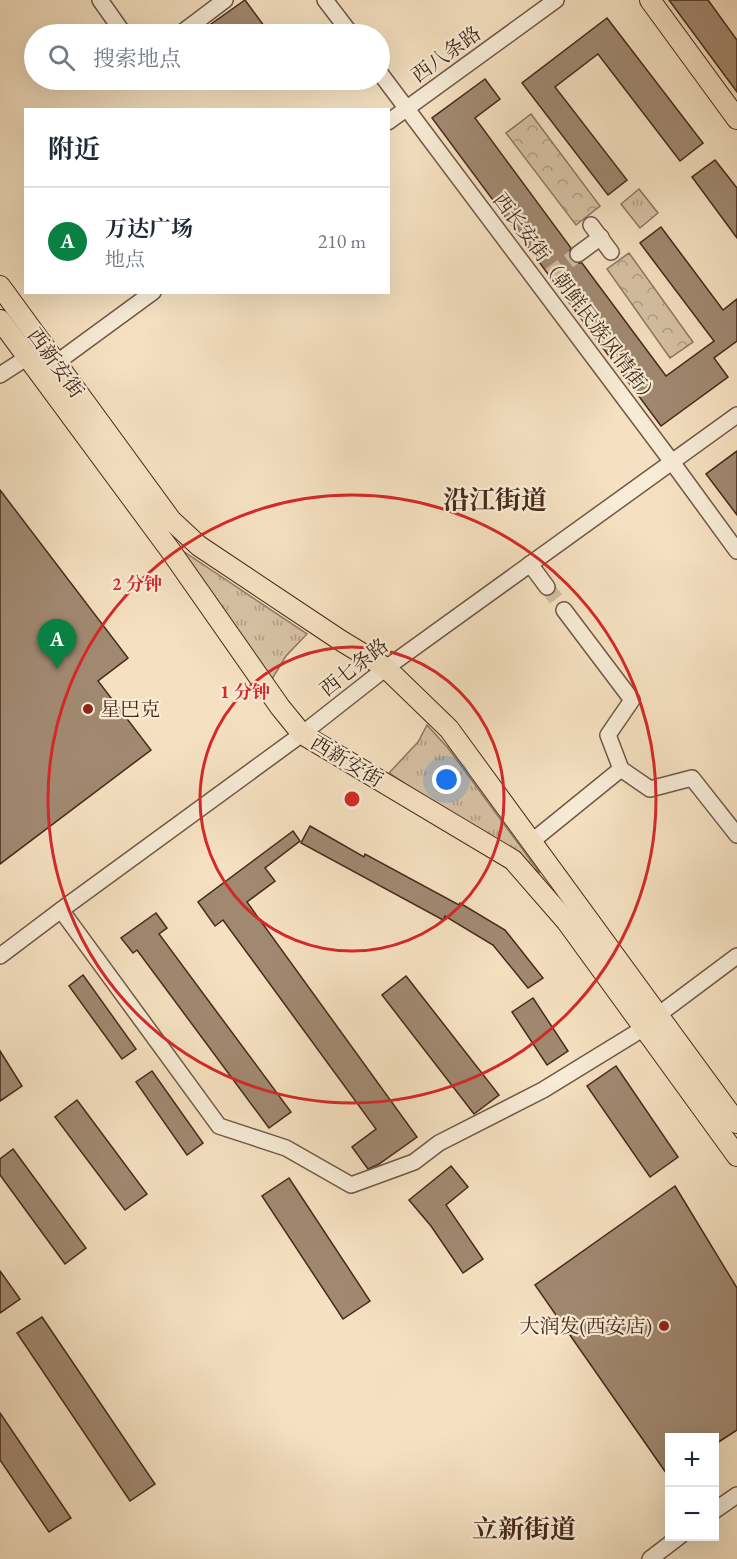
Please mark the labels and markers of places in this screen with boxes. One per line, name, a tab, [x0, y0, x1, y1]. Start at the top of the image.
pin: A	[38, 620, 76, 669]
place label: 星巴克	[100, 696, 160, 722]
marker: 星巴克	[81, 702, 95, 716]
centre of rings	[342, 789, 362, 809]
place label: 大润发(西安店)	[519, 1313, 652, 1339]
marker: 大润发(西安店)	[657, 1319, 671, 1333]

